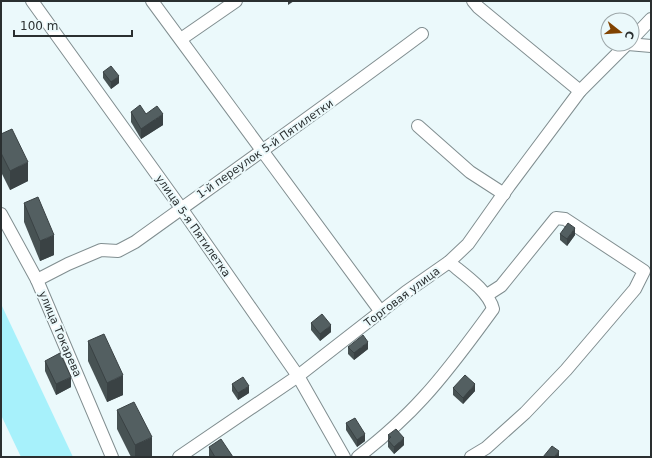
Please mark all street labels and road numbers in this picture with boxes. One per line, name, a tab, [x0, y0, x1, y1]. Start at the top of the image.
street label: 1-й переулок 5-й Пятилетки	[194, 97, 336, 201]
street label: улица 5-я Пятилетка	[153, 172, 233, 280]
street label: Торговая улица	[361, 264, 442, 330]
street label: улица Токарева	[36, 289, 84, 379]

